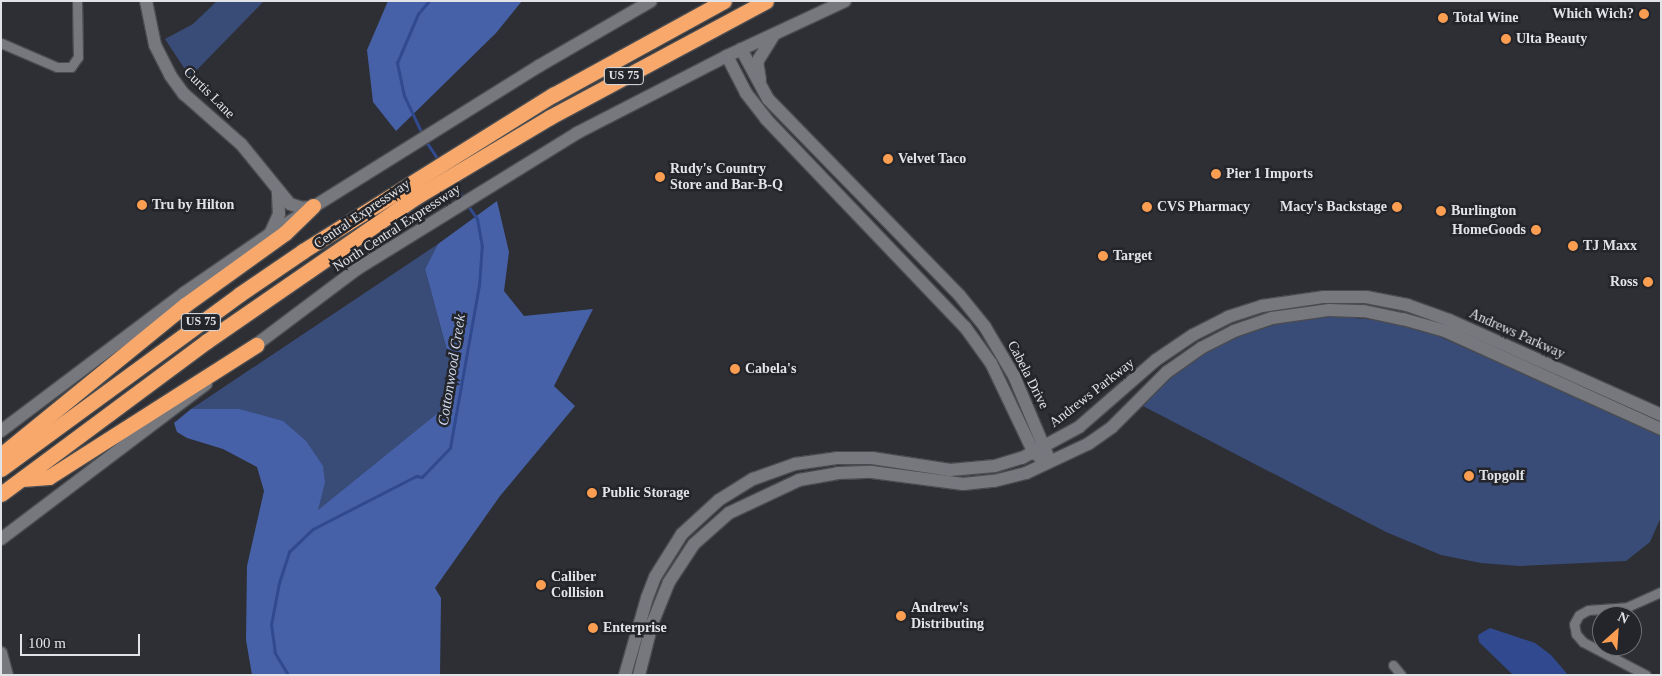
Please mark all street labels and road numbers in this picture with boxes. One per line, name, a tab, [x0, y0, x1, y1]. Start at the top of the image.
street label: Curtis Lane	[180, 64, 238, 122]
road number: US 75	[603, 66, 645, 85]
street label: Central Expressway	[311, 176, 413, 252]
street label: North Central Expressway	[330, 181, 464, 275]
street label: Andrews Parkway	[1467, 305, 1567, 363]
road number: US 75	[180, 313, 222, 332]
street label: Cabela Drive	[1004, 338, 1052, 412]
street label: Andrews Parkway	[1046, 355, 1138, 431]

